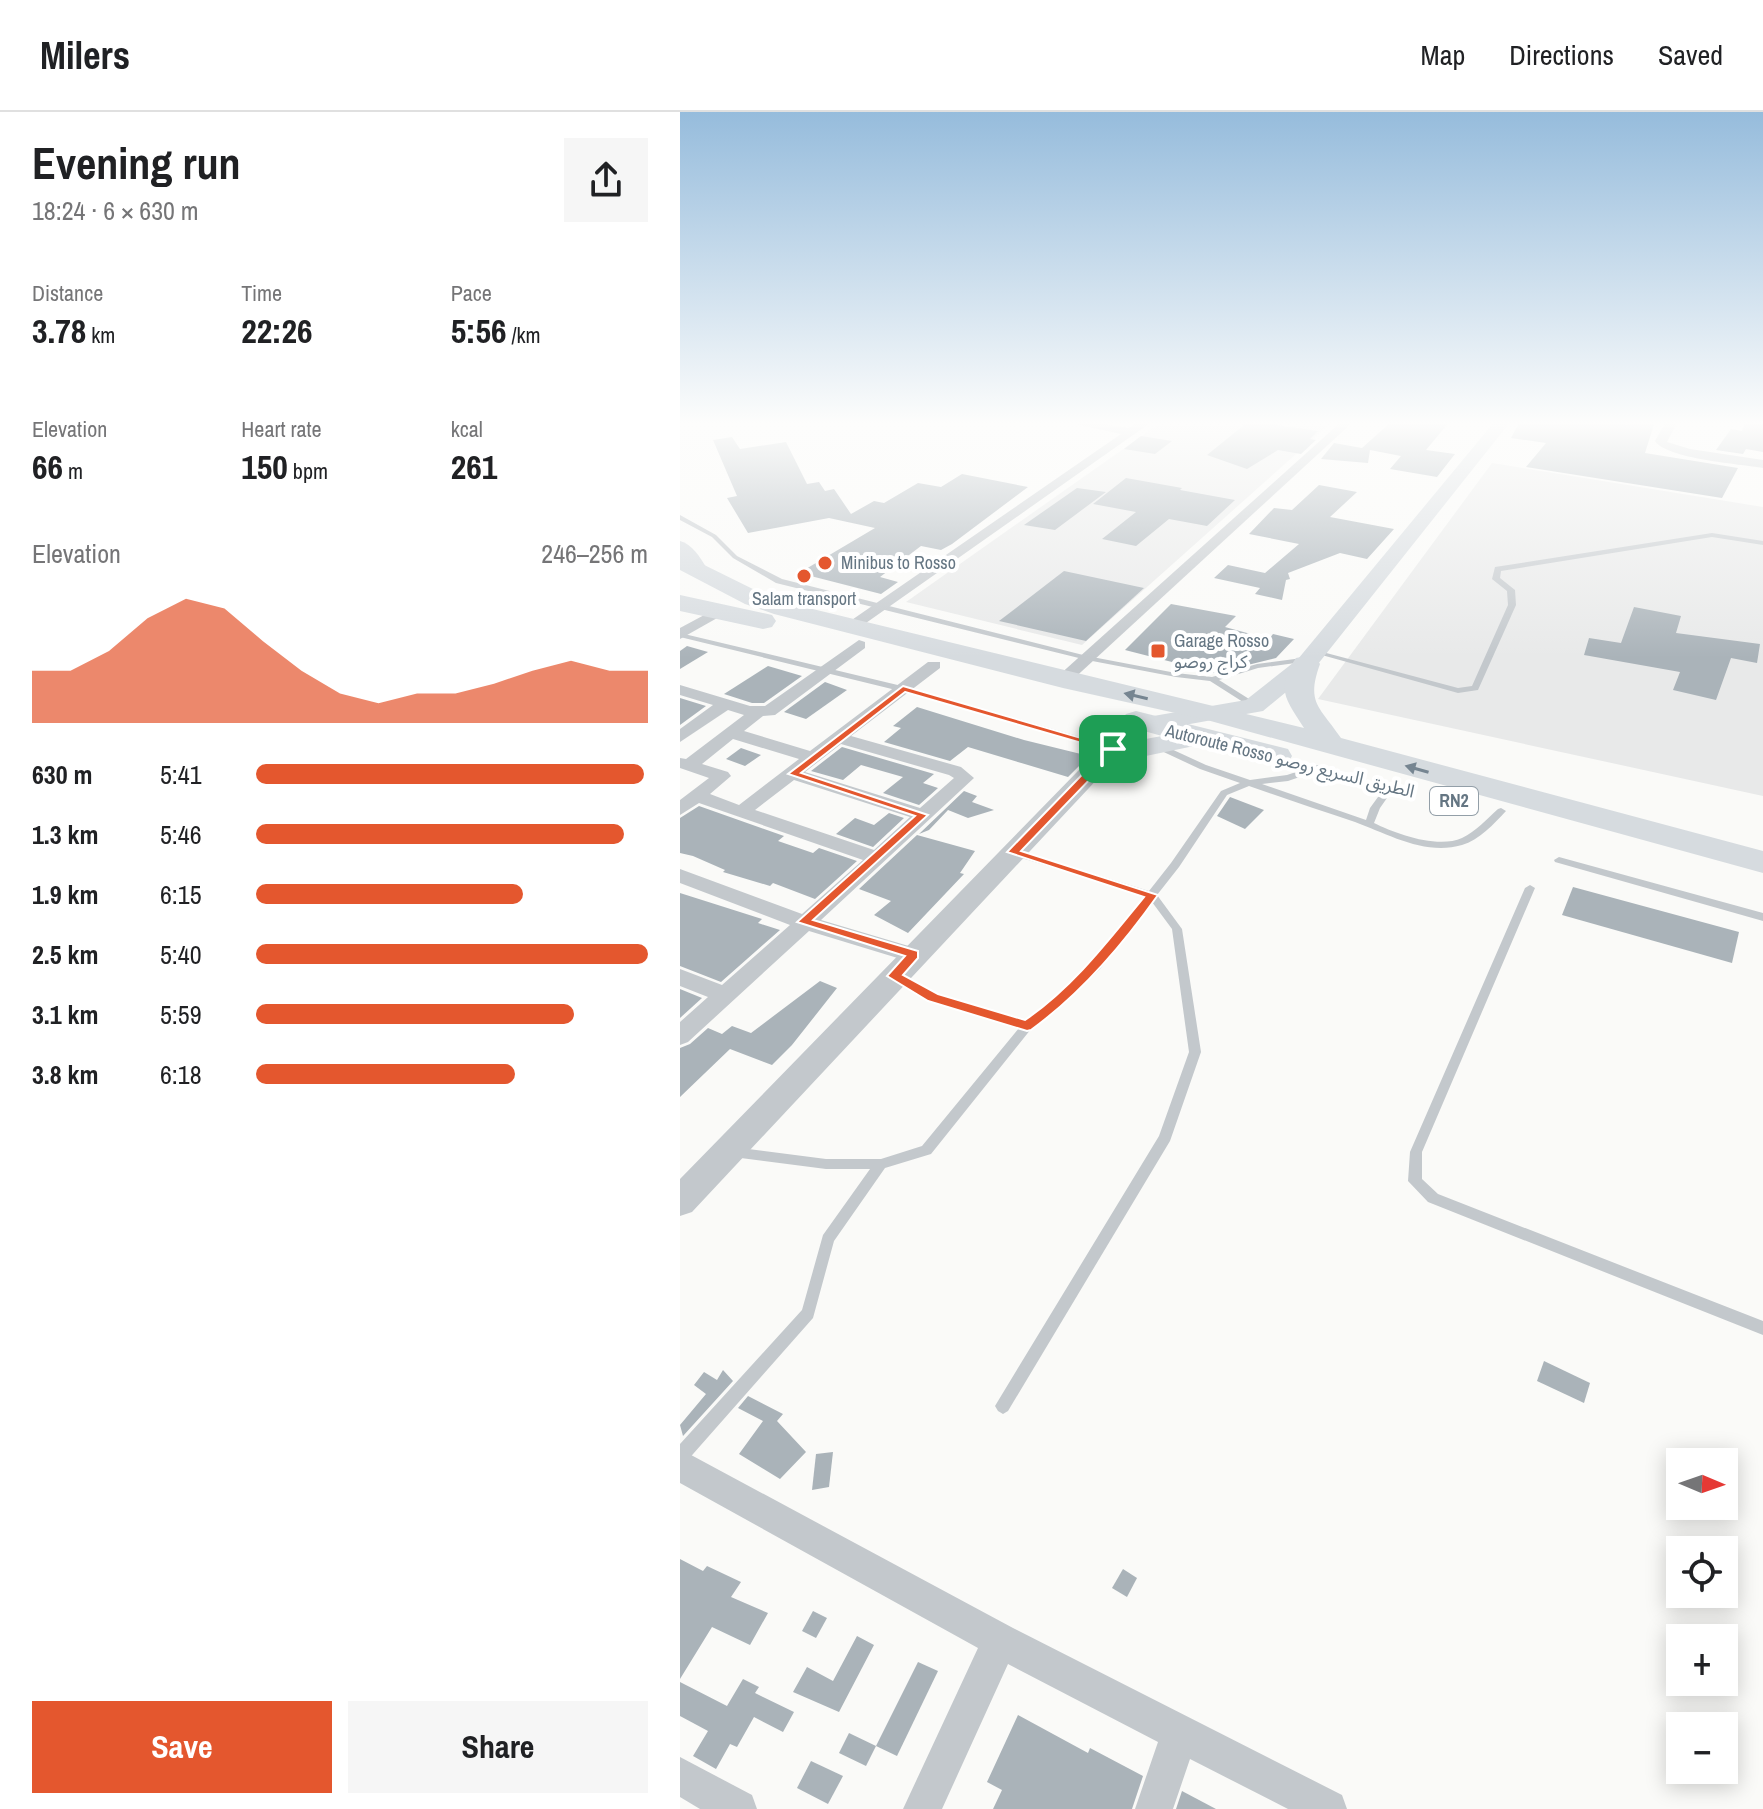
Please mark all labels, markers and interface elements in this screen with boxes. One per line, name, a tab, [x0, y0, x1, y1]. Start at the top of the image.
text: Milers	[40, 30, 130, 81]
text: Map	[1421, 36, 1465, 74]
text: Directions	[1509, 36, 1614, 74]
text: Saved	[1658, 36, 1723, 74]
text: Evening run	[32, 133, 241, 193]
button: share	[564, 138, 648, 222]
text: 18:24 · 6 × 630 m	[32, 193, 199, 228]
text: Distance	[32, 278, 103, 308]
text: Time	[241, 278, 282, 308]
text: Pace	[451, 278, 492, 308]
text: 3.78	[32, 308, 86, 354]
text: 22:26	[241, 308, 313, 354]
text: 5:56	[451, 308, 506, 354]
text: km	[86, 320, 115, 350]
text: /km	[506, 320, 541, 350]
text: Elevation	[32, 414, 107, 444]
text: Heart rate	[241, 414, 322, 444]
text: kcal	[451, 414, 483, 444]
text: 66	[32, 444, 63, 490]
text: 150	[241, 444, 288, 490]
text: 261	[451, 444, 497, 490]
text: m	[63, 456, 83, 486]
text: bpm	[288, 456, 328, 486]
text: Elevation	[32, 536, 121, 571]
text: 246–256 m	[541, 536, 648, 571]
place label: Minibus to Rosso	[841, 550, 956, 575]
marker: Minibus to Rosso	[816, 554, 834, 572]
marker: Salam transport	[795, 567, 813, 585]
place label: Salam transport	[752, 586, 856, 611]
place label: Garage Rosso كراج روصو	[1174, 628, 1269, 675]
marker: Garage Rosso كراج روصو	[1149, 642, 1167, 660]
one-way arrow	[1124, 689, 1149, 702]
pin	[1079, 715, 1147, 783]
street label: Autoroute Rosso الطريق السريع روصو	[1162, 717, 1417, 806]
icon: arrive	[1091, 727, 1135, 771]
text: 630 m	[32, 757, 92, 792]
text: 5:41	[160, 757, 202, 792]
one-way arrow	[1405, 762, 1430, 774]
road number: RN2	[1430, 787, 1478, 815]
text: 1.3 km	[32, 817, 98, 852]
text: 5:46	[160, 817, 202, 852]
text: 1.9 km	[32, 877, 98, 912]
text: 6:15	[160, 877, 202, 912]
text: 2.5 km	[32, 937, 98, 972]
text: 5:40	[160, 937, 202, 972]
text: 3.1 km	[32, 997, 98, 1032]
text: 5:59	[160, 997, 202, 1032]
text: 3.8 km	[32, 1057, 98, 1092]
text: 6:18	[160, 1057, 202, 1092]
north arrow	[1666, 1448, 1738, 1520]
map controls	[1666, 1448, 1738, 1784]
button: locate	[1666, 1536, 1738, 1608]
button: +	[1666, 1624, 1738, 1696]
button: Save	[32, 1701, 332, 1793]
button: Share	[348, 1701, 648, 1793]
button: −	[1666, 1712, 1738, 1784]

